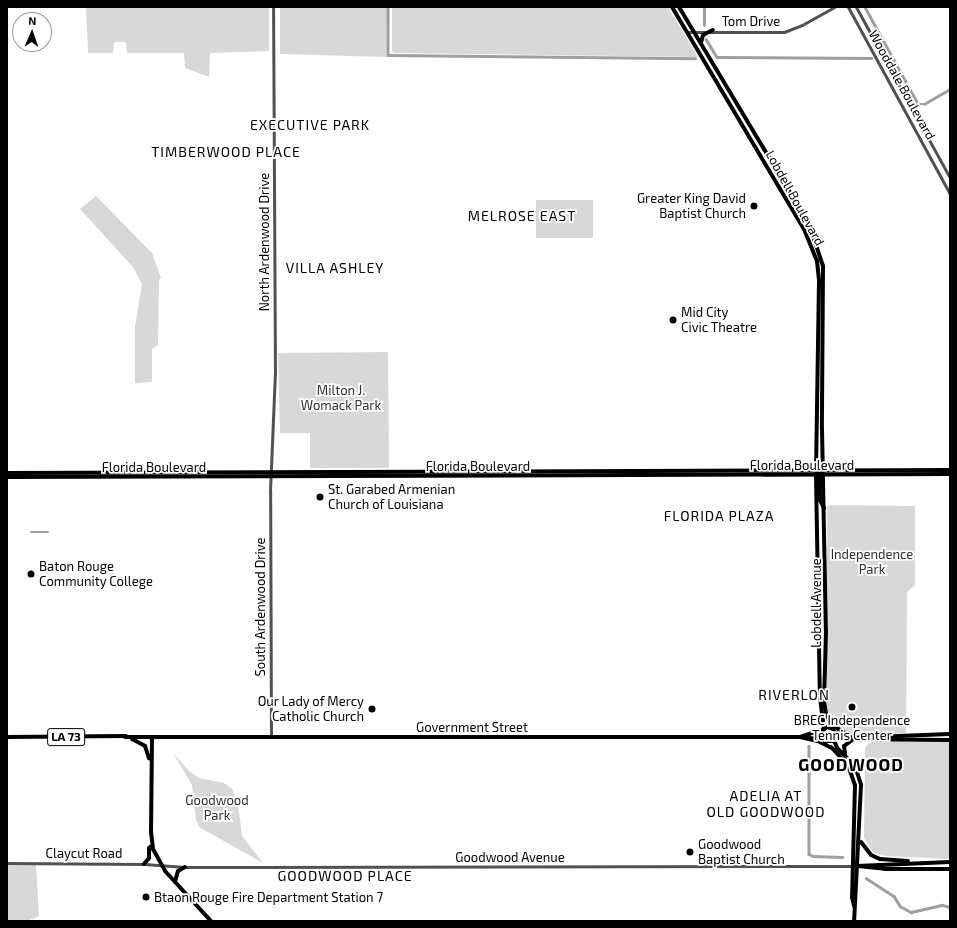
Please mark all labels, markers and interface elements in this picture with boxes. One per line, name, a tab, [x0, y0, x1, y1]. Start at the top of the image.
north arrow	[12, 12, 52, 52]
street label: Tom Drive	[722, 13, 780, 29]
text: N	[28, 14, 37, 27]
street label: Wooddale Boulevard	[865, 28, 939, 142]
district label: EXECUTIVE PARK	[250, 117, 370, 133]
district label: TIMBERWOOD PLACE	[151, 144, 301, 160]
street label: Lobdell Boulevard	[762, 148, 828, 248]
street label: North Ardenwood Drive	[256, 173, 272, 311]
place label: Greater King David Baptist Church	[637, 191, 746, 222]
marker: Greater King David Baptist Church	[749, 201, 759, 211]
district label: MELROSE EAST	[468, 208, 576, 224]
district label: VILLA ASHLEY	[285, 260, 385, 276]
place label: Mid City Civic Theatre	[681, 305, 757, 336]
marker: Mid City Civic Theatre	[668, 315, 678, 325]
park label: Milton J. Womack Park	[301, 383, 381, 414]
street label: Florida Boulevard	[750, 457, 854, 473]
street label: Florida Boulevard	[426, 458, 530, 474]
street label: Florida Boulevard	[102, 459, 206, 475]
place label: St. Garabed Armenian Church of Louisiana	[328, 482, 456, 513]
marker: St. Garabed Armenian Church of Louisiana	[315, 492, 325, 502]
district label: FLORIDA PLAZA	[663, 508, 775, 524]
street label: South Ardenwood Drive	[252, 537, 268, 677]
park label: Independence Park	[831, 547, 913, 578]
street label: Lobdell Avenue	[808, 558, 824, 648]
place label: Baton Rouge Community College	[39, 559, 153, 590]
marker: Baton Rouge Community College	[26, 569, 36, 579]
district label: RIVERLON	[758, 687, 830, 703]
place label: Our Lady of Mercy Catholic Church	[257, 694, 364, 725]
marker: BREC Independence Tennis Center	[847, 702, 857, 712]
marker: Our Lady of Mercy Catholic Church	[367, 704, 377, 714]
place label: BREC Independence Tennis Center	[794, 713, 910, 744]
street label: Government Street	[416, 719, 528, 735]
road number: LA 73	[47, 727, 85, 747]
district label: GOODWOOD	[798, 755, 904, 775]
district label: ADELIA AT OLD GOODWOOD	[706, 788, 826, 820]
park label: Goodwood Park	[185, 793, 249, 824]
place label: Goodwood Baptist Church	[698, 837, 785, 868]
street label: Claycut Road	[46, 845, 122, 861]
marker: Goodwood Baptist Church	[685, 847, 695, 857]
street label: Goodwood Avenue	[455, 849, 565, 865]
district label: GOODWOOD PLACE	[277, 868, 413, 884]
place label: Btaon Rouge Fire Department Station 7	[154, 889, 383, 905]
marker: Btaon Rouge Fire Department Station 7	[141, 892, 151, 902]

